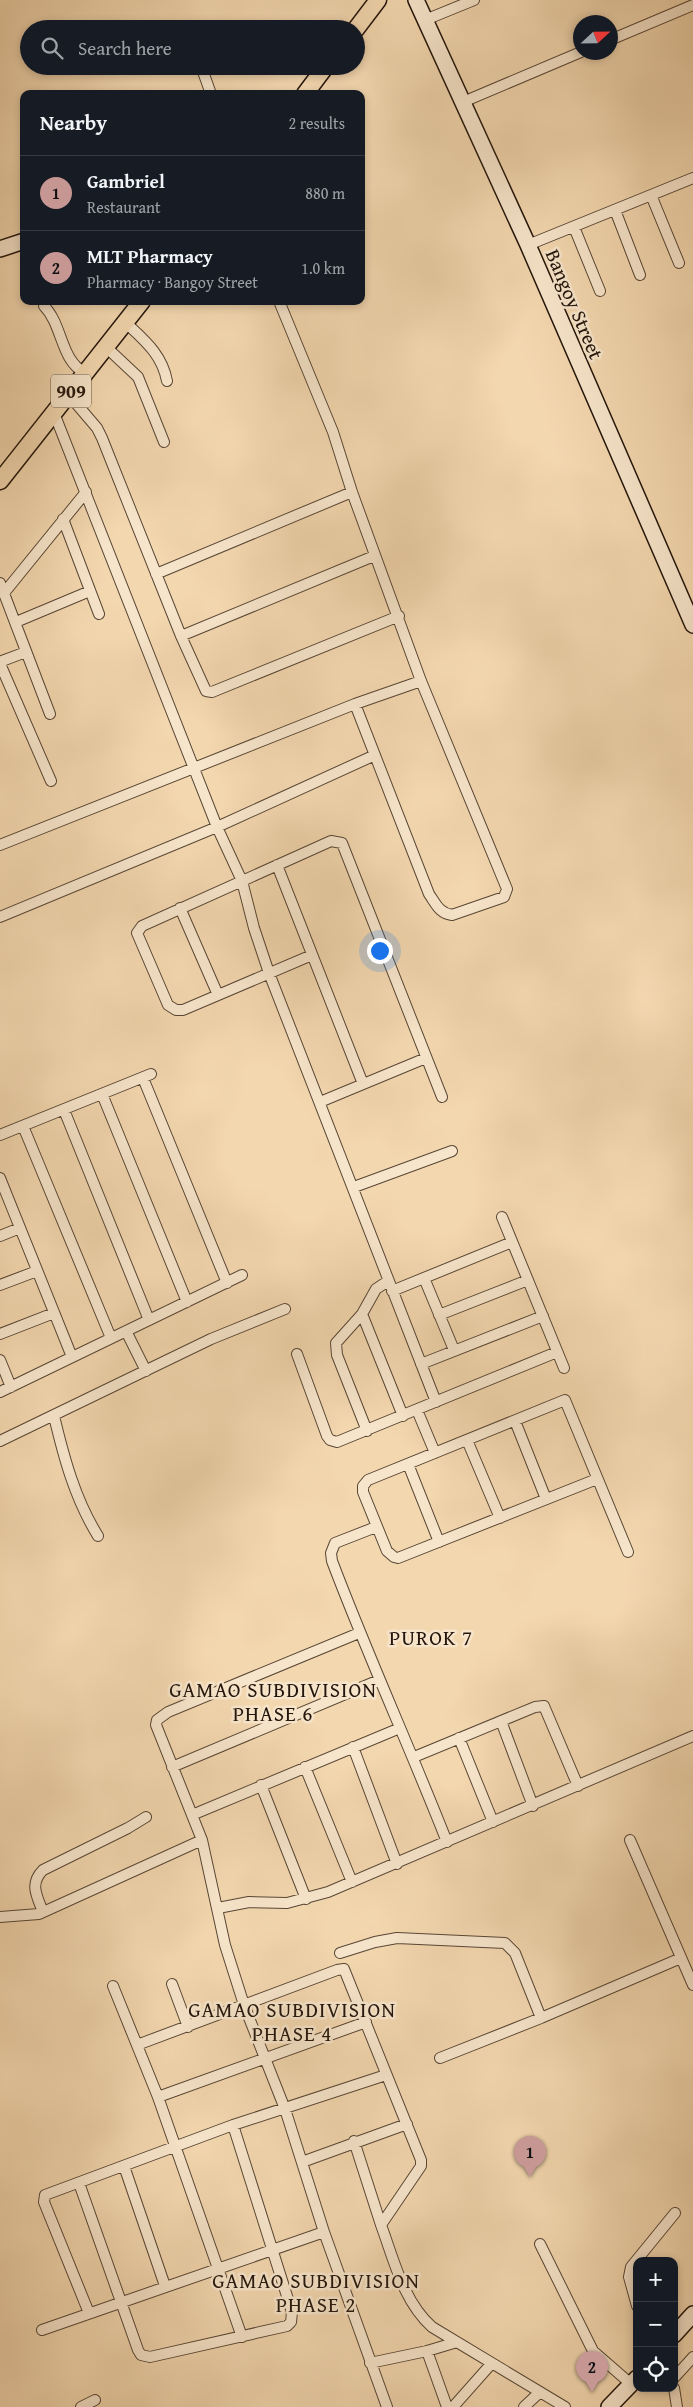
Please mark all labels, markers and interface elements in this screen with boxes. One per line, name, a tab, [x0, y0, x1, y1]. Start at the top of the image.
north arrow	[573, 15, 618, 60]
search box	[20, 20, 365, 75]
icon: search	[38, 34, 66, 62]
text: Search here	[78, 34, 172, 62]
text: Nearby	[40, 107, 107, 138]
text: 2 results	[288, 111, 345, 135]
text: Gambriel	[87, 167, 165, 195]
text: 1	[52, 181, 60, 205]
text: 880 m	[305, 181, 345, 205]
text: Restaurant	[87, 195, 161, 219]
text: MLT Pharmacy	[87, 242, 213, 270]
street label: Bangoy Street	[539, 244, 611, 364]
text: 2	[52, 256, 60, 280]
text: 1.0 km	[301, 256, 345, 280]
text: Pharmacy · Bangoy Street	[87, 270, 258, 294]
road number: 909	[51, 374, 91, 408]
your location	[367, 938, 393, 964]
district label: PUROK 7	[389, 1622, 473, 1653]
district label: GAMAO SUBDIVISION PHASE 6	[169, 1674, 377, 1729]
district label: GAMAO SUBDIVISION PHASE 4	[188, 1994, 396, 2049]
pin: 1	[514, 2136, 546, 2177]
map controls	[633, 2257, 678, 2392]
button: +	[633, 2257, 678, 2302]
district label: GAMAO SUBDIVISION PHASE 2	[212, 2265, 420, 2320]
button: −	[633, 2302, 678, 2347]
button: locate	[633, 2347, 678, 2392]
pin: 2	[576, 2351, 608, 2392]

